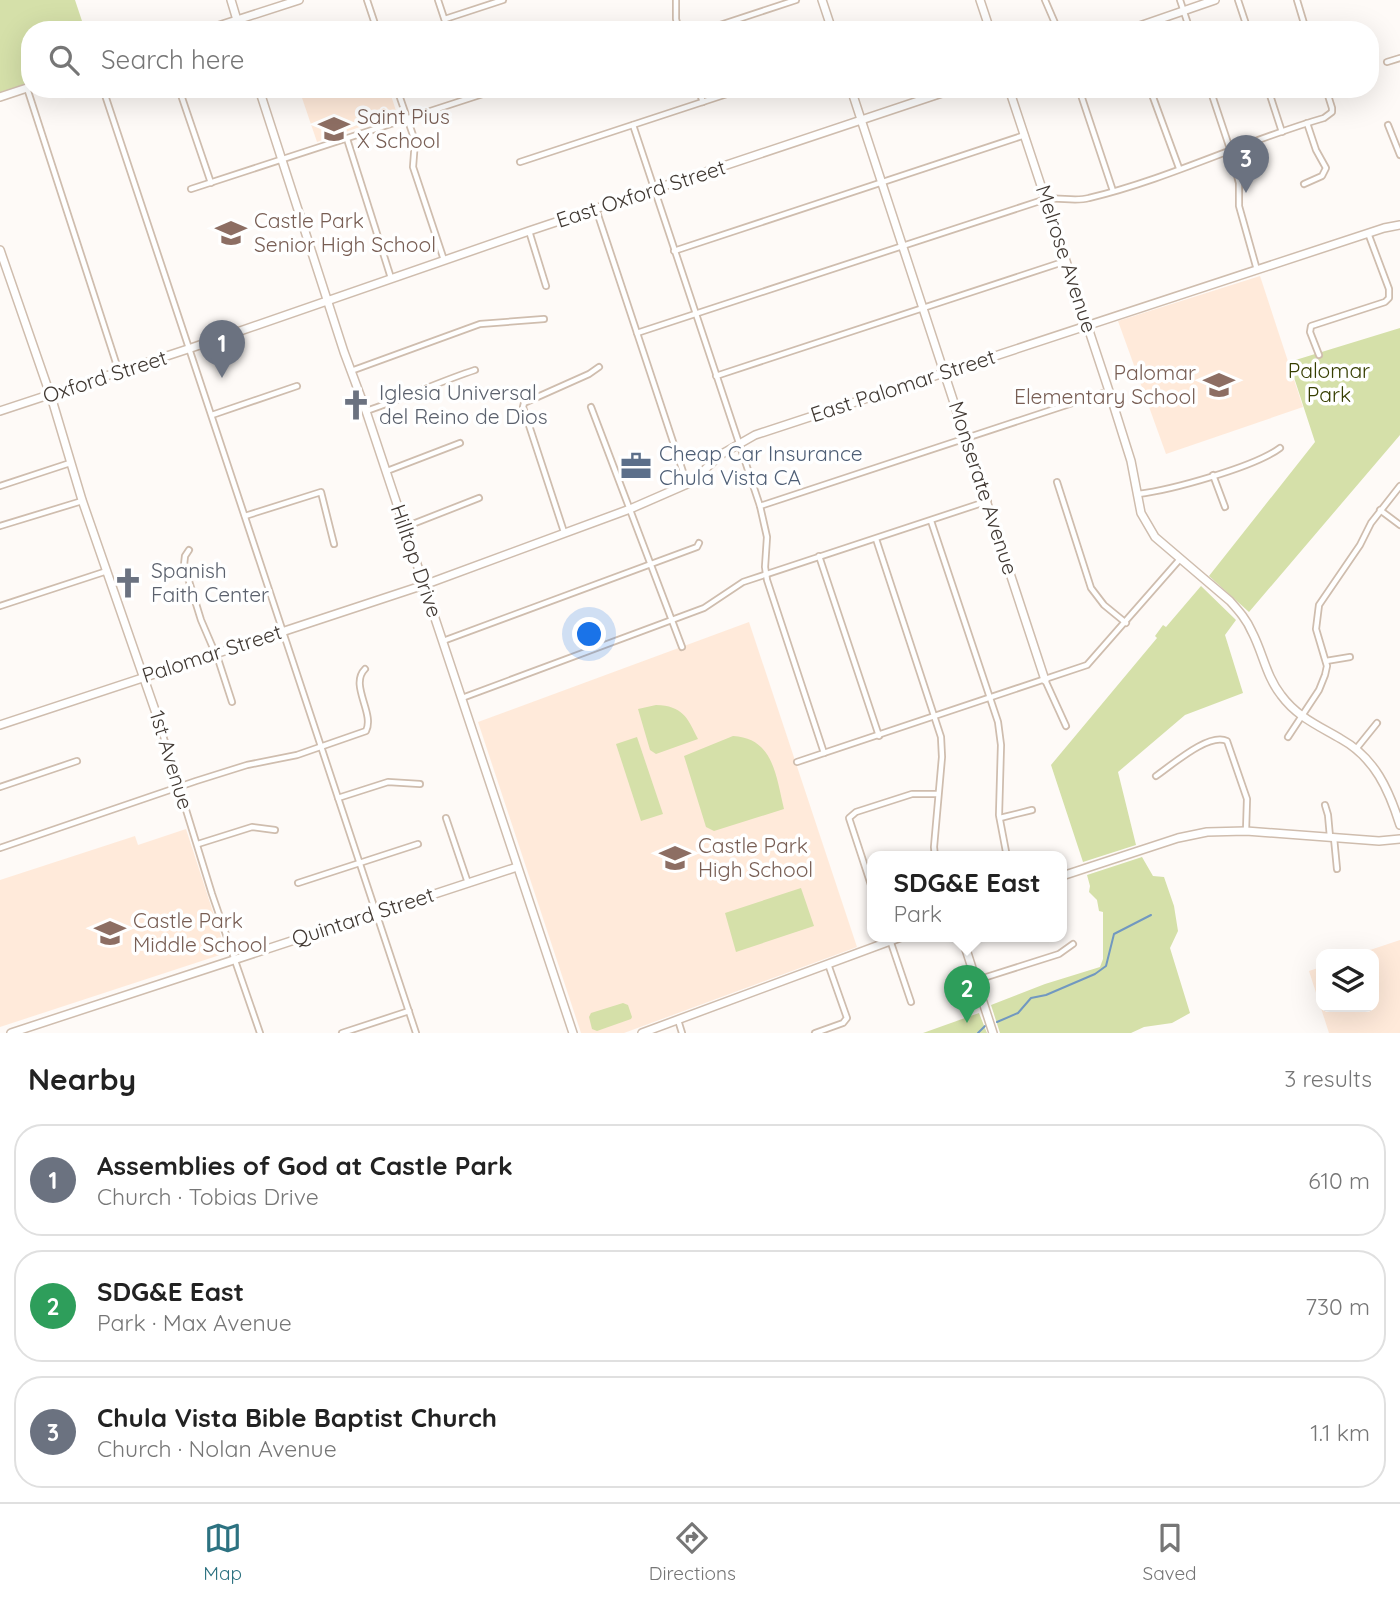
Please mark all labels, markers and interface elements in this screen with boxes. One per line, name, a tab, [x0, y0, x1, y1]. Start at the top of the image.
search box	[21, 21, 1379, 98]
icon: search	[45, 41, 83, 79]
text: Search here	[101, 43, 245, 76]
place label: Saint Pius X School	[357, 103, 450, 153]
school or university icon: Saint Pius X School	[317, 112, 351, 146]
pin: 3	[1223, 135, 1269, 193]
street label: East Oxford Street	[553, 153, 729, 233]
street label: Melrose Avenue	[1031, 182, 1103, 336]
place label: Castle Park Senior High School	[254, 207, 436, 257]
school or university icon: Castle Park Senior High School	[214, 216, 248, 250]
pin: 1	[199, 320, 245, 378]
street label: East Palomar Street	[807, 343, 998, 427]
street label: Oxford Street	[39, 344, 170, 408]
park label: Palomar Park	[1288, 357, 1370, 407]
place label: Palomar Elementary School	[1014, 359, 1196, 409]
school or university icon: Palomar Elementary School	[1202, 368, 1236, 402]
place label: Iglesia Universal del Reino de Dios	[379, 379, 547, 429]
church icon: Iglesia Universal del Reino de Dios	[339, 388, 373, 422]
street label: Monserate Avenue	[944, 398, 1024, 578]
place label: Cheap Car Insurance Chula Vista CA	[659, 440, 863, 490]
office icon: Cheap Car Insurance Chula Vista CA	[619, 449, 653, 483]
street label: Hilltop Drive	[385, 501, 448, 621]
place label: Spanish Faith Center	[151, 557, 269, 607]
church icon: Spanish Faith Center	[111, 566, 145, 600]
your location	[572, 617, 606, 651]
street label: Palomar Street	[138, 618, 285, 688]
street label: 1st Avenue	[145, 707, 199, 812]
place label: Castle Park High School	[698, 832, 813, 882]
school or university icon: Castle Park High School	[658, 841, 692, 875]
popup	[867, 851, 1067, 942]
text: SDG&E East	[893, 866, 1041, 899]
street label: Quintard Street	[288, 881, 437, 951]
text: Park	[893, 899, 942, 928]
place label: Castle Park Middle School	[133, 907, 267, 957]
school or university icon: Castle Park Middle School	[93, 916, 127, 950]
map controls	[1316, 949, 1379, 1012]
button: layers	[1316, 949, 1379, 1012]
pin: 2	[944, 965, 990, 1023]
text: Nearby	[28, 1060, 136, 1098]
text: 3 results	[1284, 1064, 1372, 1093]
text: Assemblies of God at Castle Park	[97, 1149, 513, 1182]
text: 1	[49, 1166, 57, 1195]
text: 610 m	[1308, 1166, 1370, 1195]
text: Church · Tobias Drive	[97, 1182, 319, 1211]
text: SDG&E East	[97, 1275, 244, 1308]
text: 2	[46, 1292, 60, 1321]
text: 730 m	[1305, 1292, 1370, 1321]
text: Park · Max Avenue	[97, 1308, 292, 1337]
text: Chula Vista Bible Baptist Church	[97, 1401, 497, 1434]
text: 3	[47, 1418, 59, 1447]
text: 1.1 km	[1310, 1418, 1370, 1447]
text: Church · Nolan Avenue	[97, 1434, 337, 1463]
tab: Map	[203, 1519, 242, 1585]
tab: Directions	[649, 1519, 736, 1585]
tab: Saved	[1142, 1519, 1197, 1585]

